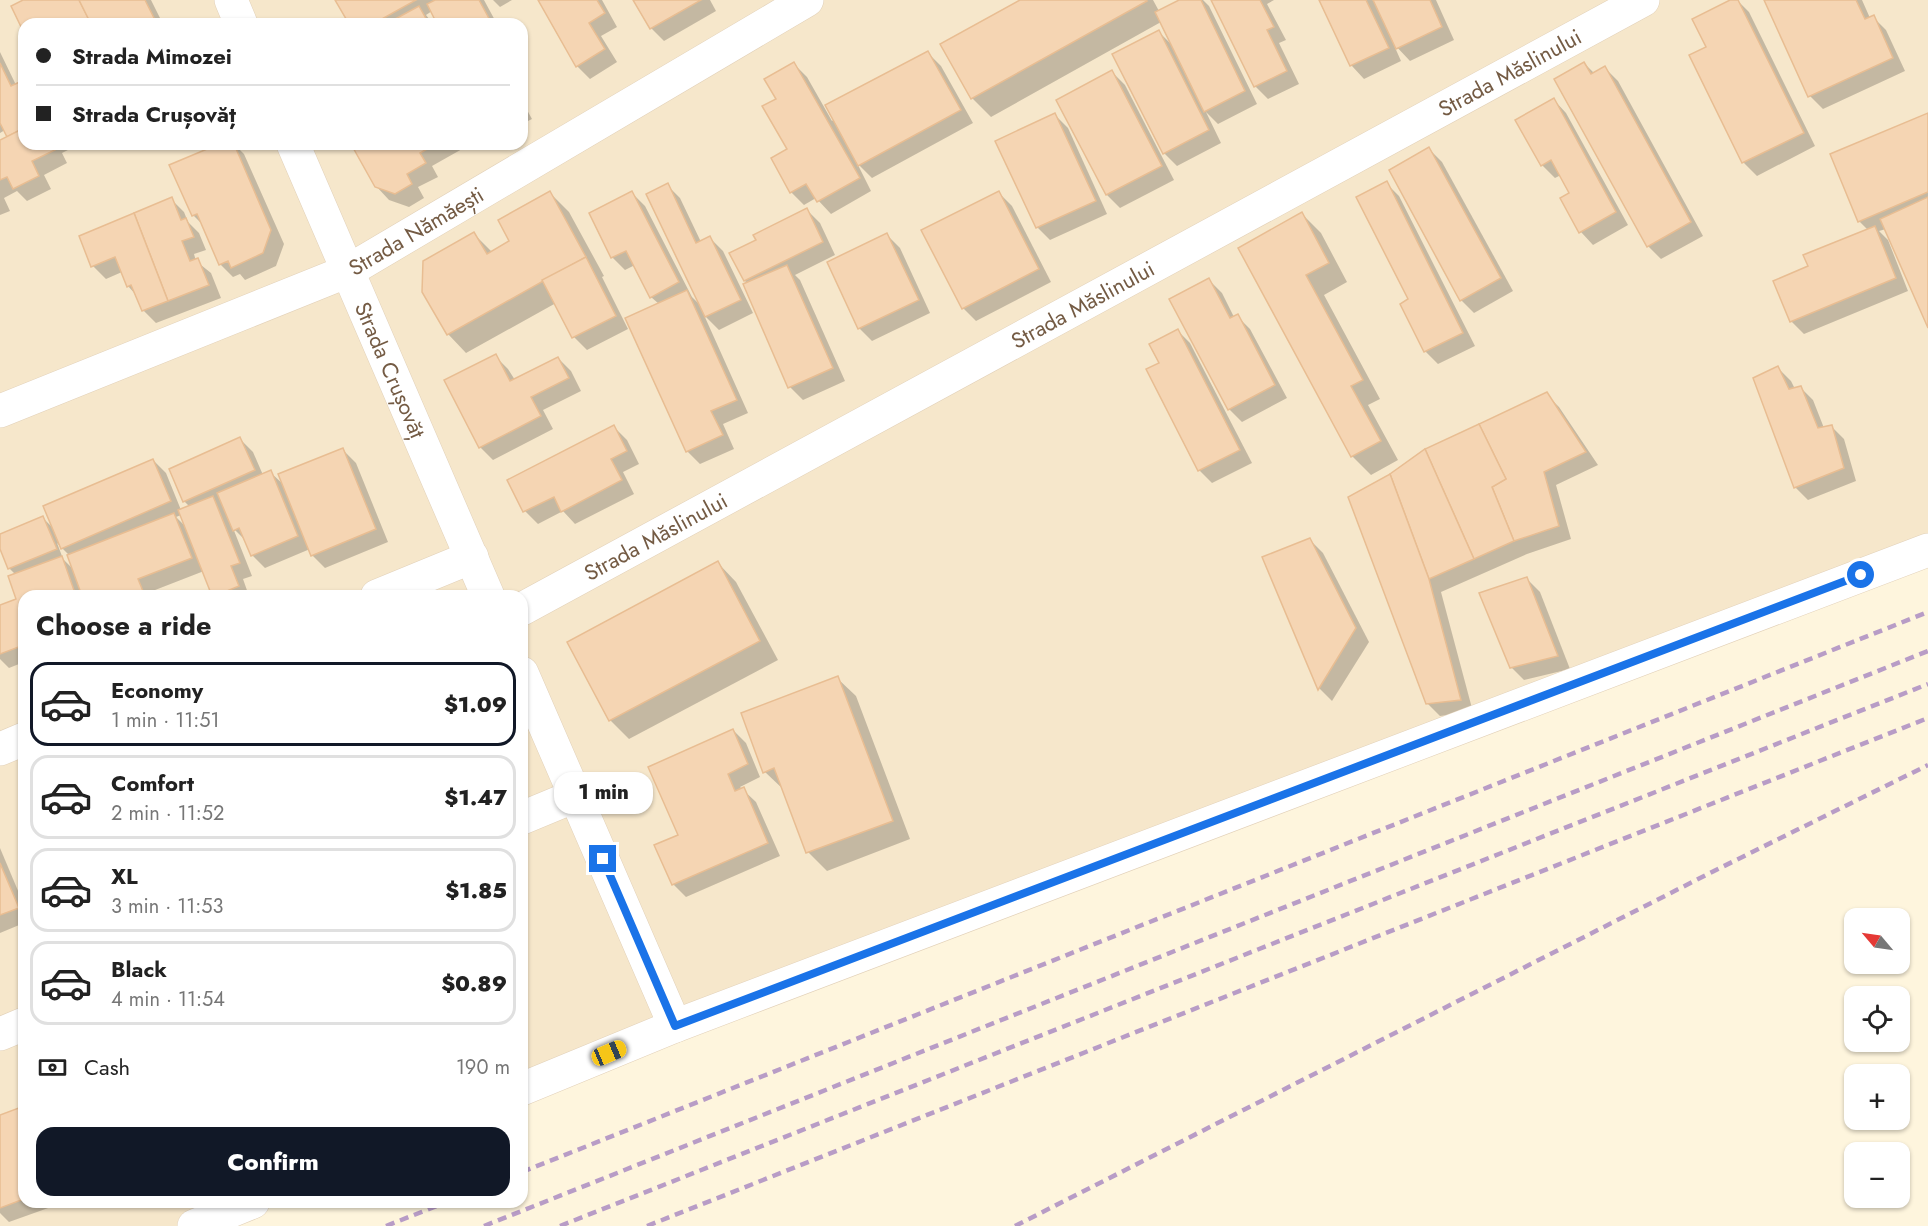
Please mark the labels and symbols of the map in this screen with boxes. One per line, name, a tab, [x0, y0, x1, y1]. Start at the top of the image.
street label: Strada Măslinului	[1432, 20, 1587, 124]
street label: Strada Nămăești	[342, 178, 490, 283]
street label: Strada Măslinului	[1005, 252, 1160, 356]
street label: Strada Crușovăț	[347, 297, 434, 444]
street label: Strada Măslinului	[578, 484, 733, 588]
route start	[1847, 561, 1874, 588]
callout: 1 min	[554, 772, 652, 814]
route end	[589, 845, 616, 872]
north arrow	[1844, 908, 1910, 974]
car	[589, 1038, 629, 1068]

